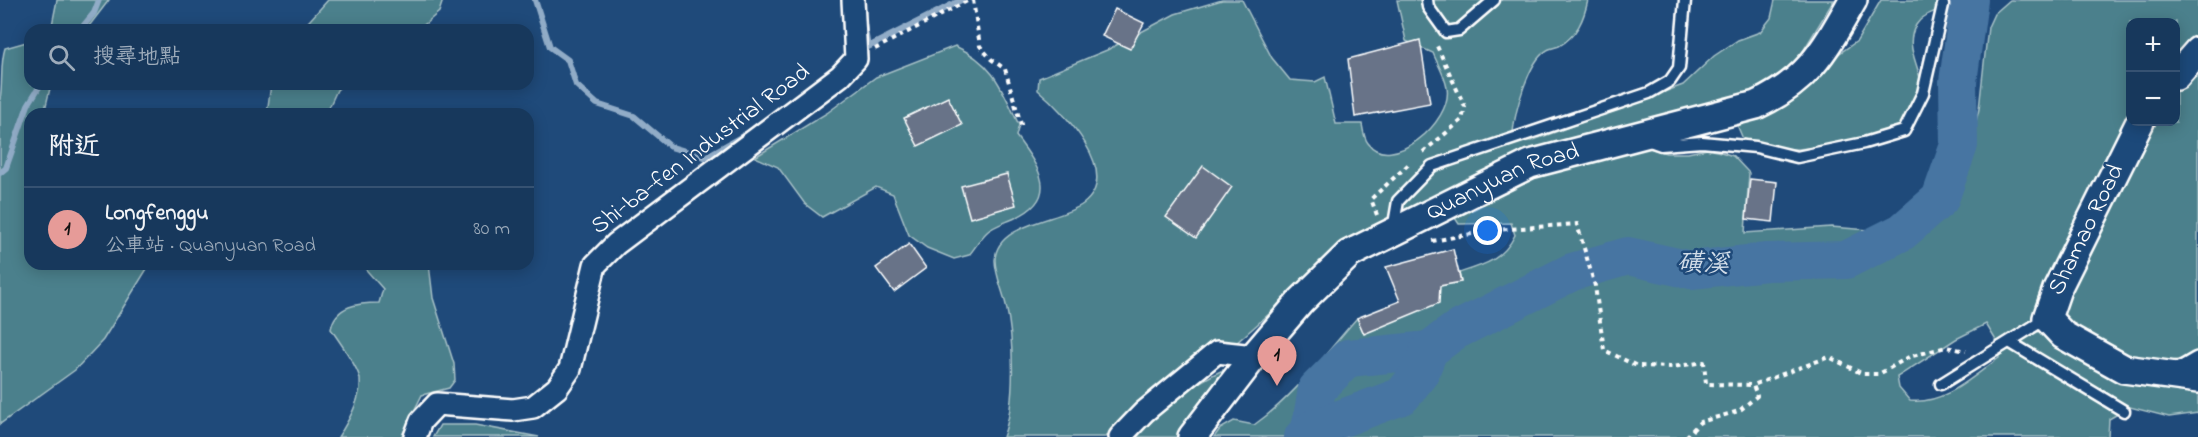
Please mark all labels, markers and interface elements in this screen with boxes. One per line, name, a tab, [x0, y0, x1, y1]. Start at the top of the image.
map controls	[2126, 18, 2180, 126]
button: +	[2126, 18, 2180, 72]
search box	[24, 24, 534, 90]
icon: search	[45, 41, 78, 74]
text: 搜尋地點	[93, 42, 181, 74]
street label: Shi-ba-fen Industrial Road	[584, 56, 818, 244]
button: −	[2126, 72, 2180, 126]
text: 附近	[48, 129, 100, 167]
street label: Quanyuan Road	[1420, 134, 1584, 230]
street label: Shamao Road	[2040, 158, 2134, 302]
text: Longfenggu	[105, 198, 209, 230]
text: 1	[64, 215, 71, 244]
text: 80 m	[473, 215, 510, 244]
your location	[1473, 216, 1502, 245]
text: 公車站 · Quanyuan Road	[105, 232, 316, 261]
water label: 磺溪	[1676, 245, 1732, 285]
pin: 1	[1258, 336, 1296, 386]

